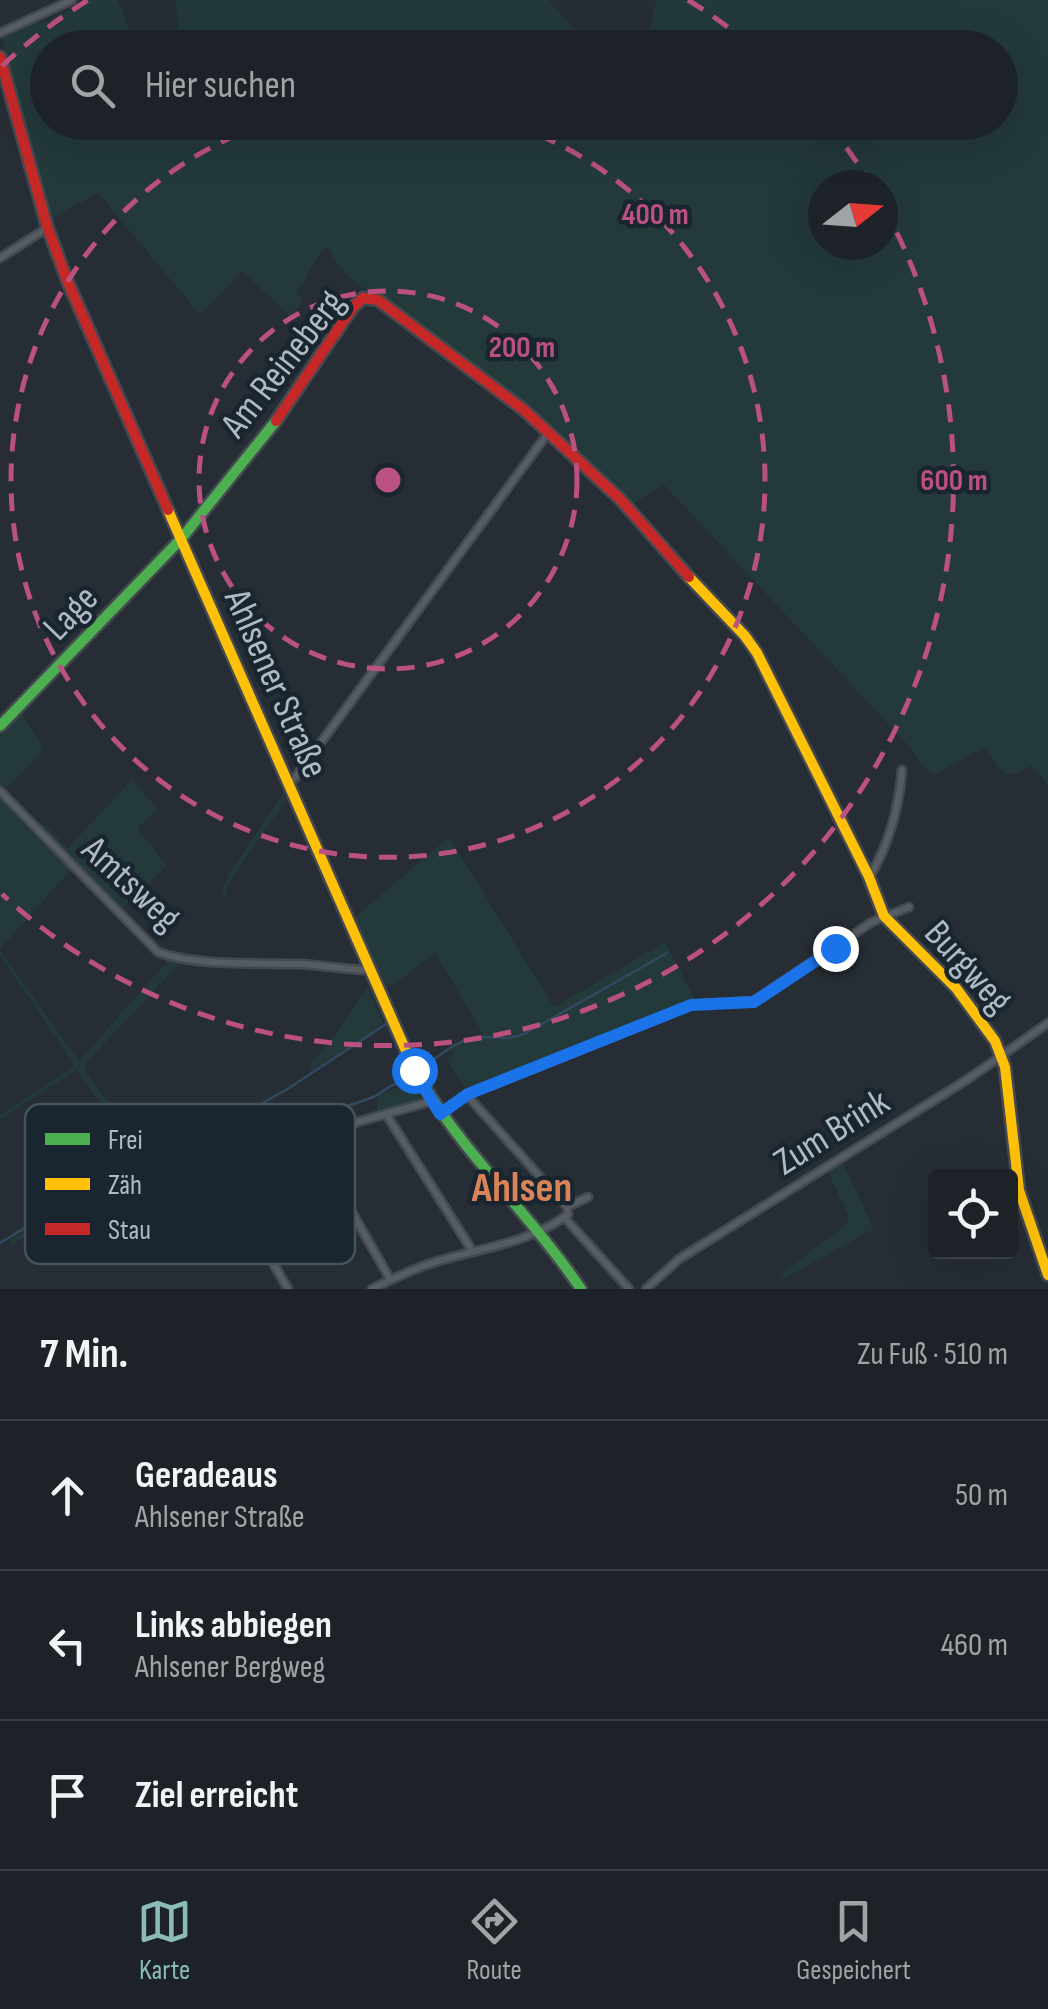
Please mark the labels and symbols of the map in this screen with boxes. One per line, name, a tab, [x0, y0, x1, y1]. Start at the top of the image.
north arrow	[808, 170, 898, 260]
text: 400 m	[621, 197, 689, 233]
street label: Am Reineberg	[211, 281, 355, 447]
text: 200 m	[489, 330, 555, 366]
centre of rings	[370, 462, 406, 498]
text: 600 m	[920, 463, 988, 499]
street label: Lage	[34, 576, 108, 650]
street label: Ahlsener Straße	[214, 581, 337, 785]
street label: Amtsweg	[72, 827, 190, 941]
street label: Burgweg	[915, 911, 1021, 1023]
route end	[813, 926, 859, 972]
route start	[392, 1048, 438, 1094]
street label: Zum Brink	[766, 1079, 898, 1185]
legend	[25, 1104, 355, 1264]
text: Frei	[108, 1124, 143, 1157]
district label: Ahlsen	[471, 1163, 572, 1214]
text: Zäh	[108, 1169, 142, 1202]
text: Stau	[108, 1214, 151, 1247]

